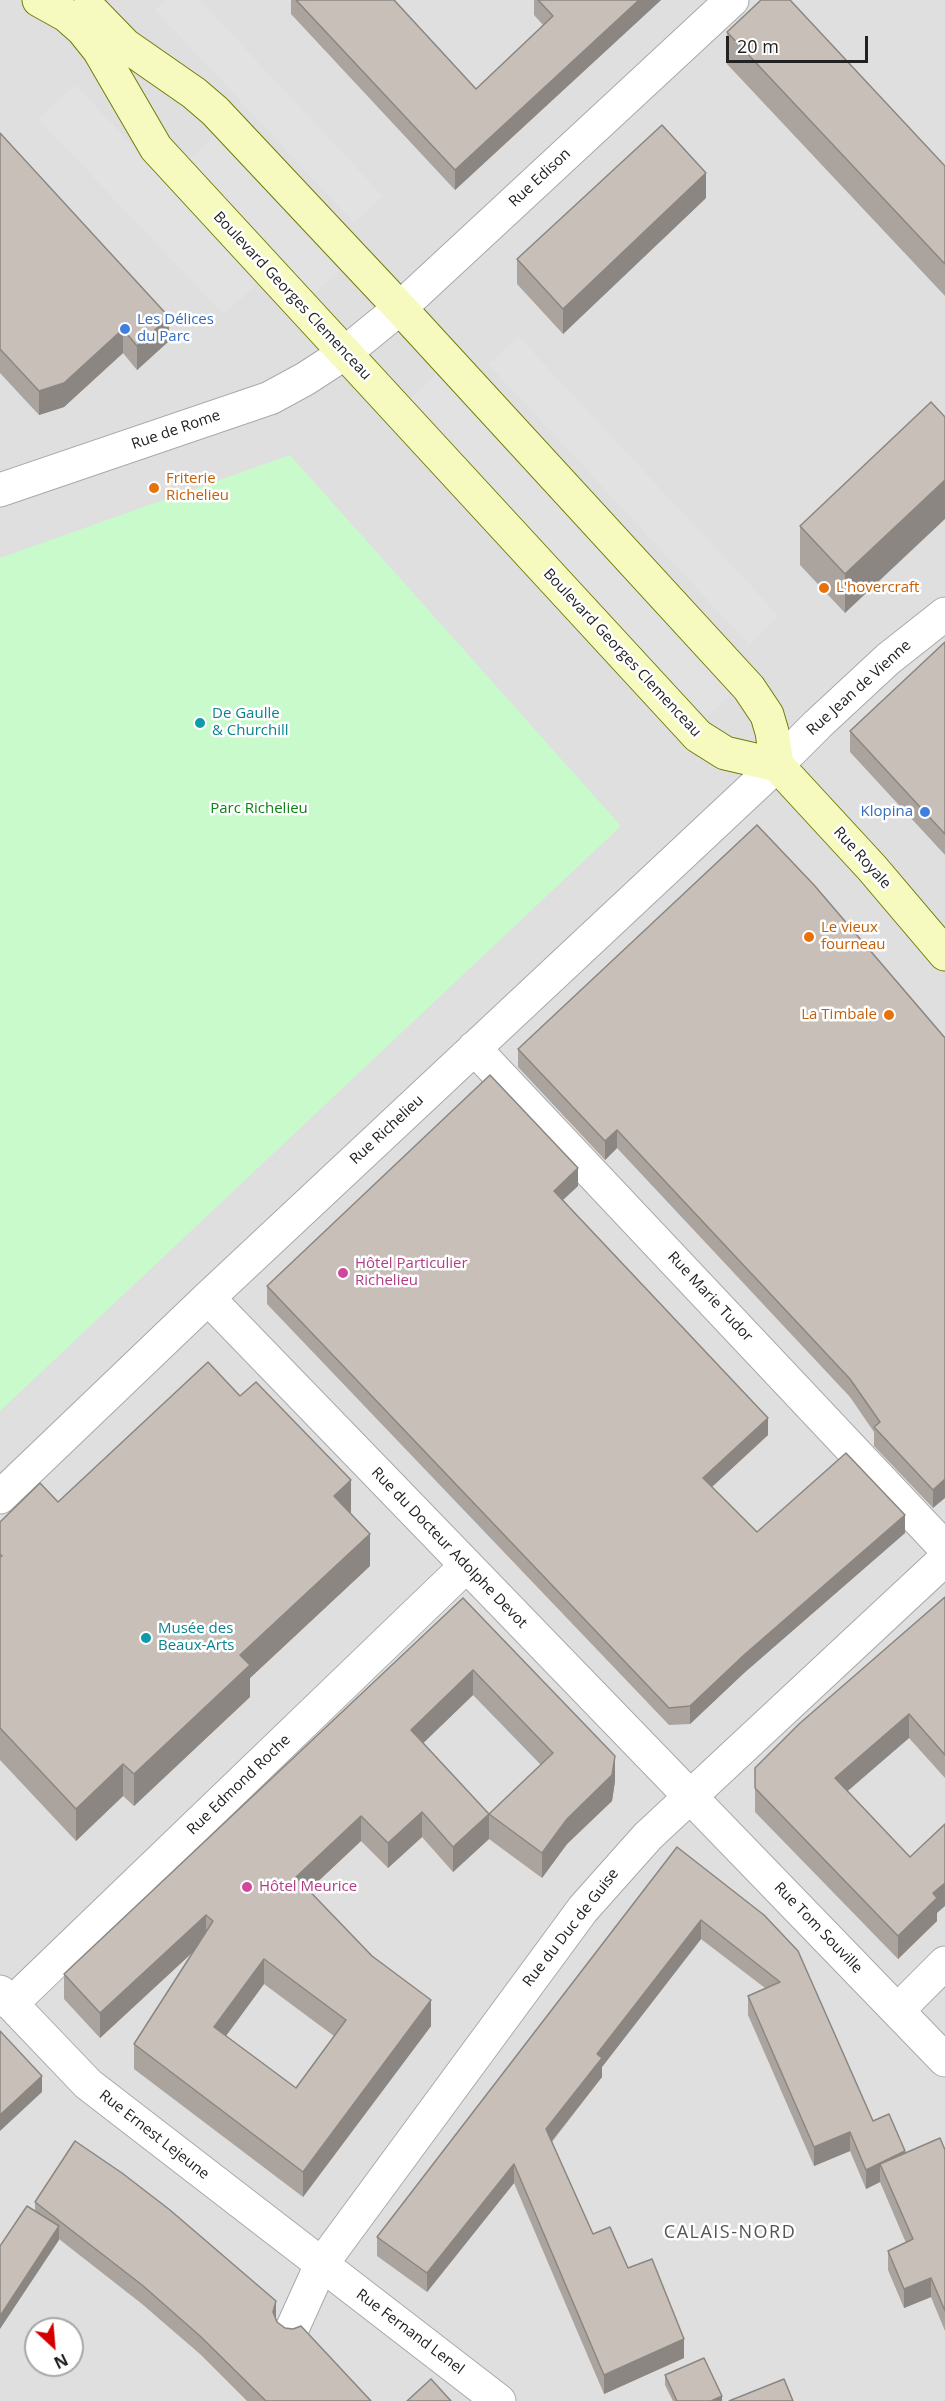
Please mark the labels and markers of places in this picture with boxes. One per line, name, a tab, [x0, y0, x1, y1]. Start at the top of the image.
place label: Les Délices du Parc	[137, 311, 214, 346]
marker: Les Délices du Parc	[118, 322, 132, 336]
place label: Friterie Richelieu	[166, 470, 229, 505]
marker: Friterie Richelieu	[147, 481, 161, 495]
place label: L'hovercraft	[836, 579, 919, 597]
marker: L'hovercraft	[817, 581, 831, 595]
place label: De Gaulle & Churchill	[212, 705, 289, 740]
marker: De Gaulle & Churchill	[193, 716, 207, 730]
place label: Klopina	[861, 803, 913, 821]
marker: Klopina	[918, 805, 932, 819]
place label: Le vieux fourneau	[821, 919, 886, 954]
marker: Le vieux fourneau	[802, 930, 816, 944]
place label: La Timbale	[801, 1006, 877, 1024]
marker: La Timbale	[882, 1008, 896, 1022]
place label: Hôtel Particulier Richelieu	[355, 1255, 468, 1290]
marker: Hôtel Particulier Richelieu	[336, 1266, 350, 1280]
place label: Musée des Beaux-Arts	[158, 1620, 234, 1655]
marker: Musée des Beaux-Arts	[139, 1631, 153, 1645]
place label: Hôtel Meurice	[259, 1878, 357, 1896]
marker: Hôtel Meurice	[240, 1880, 254, 1894]

